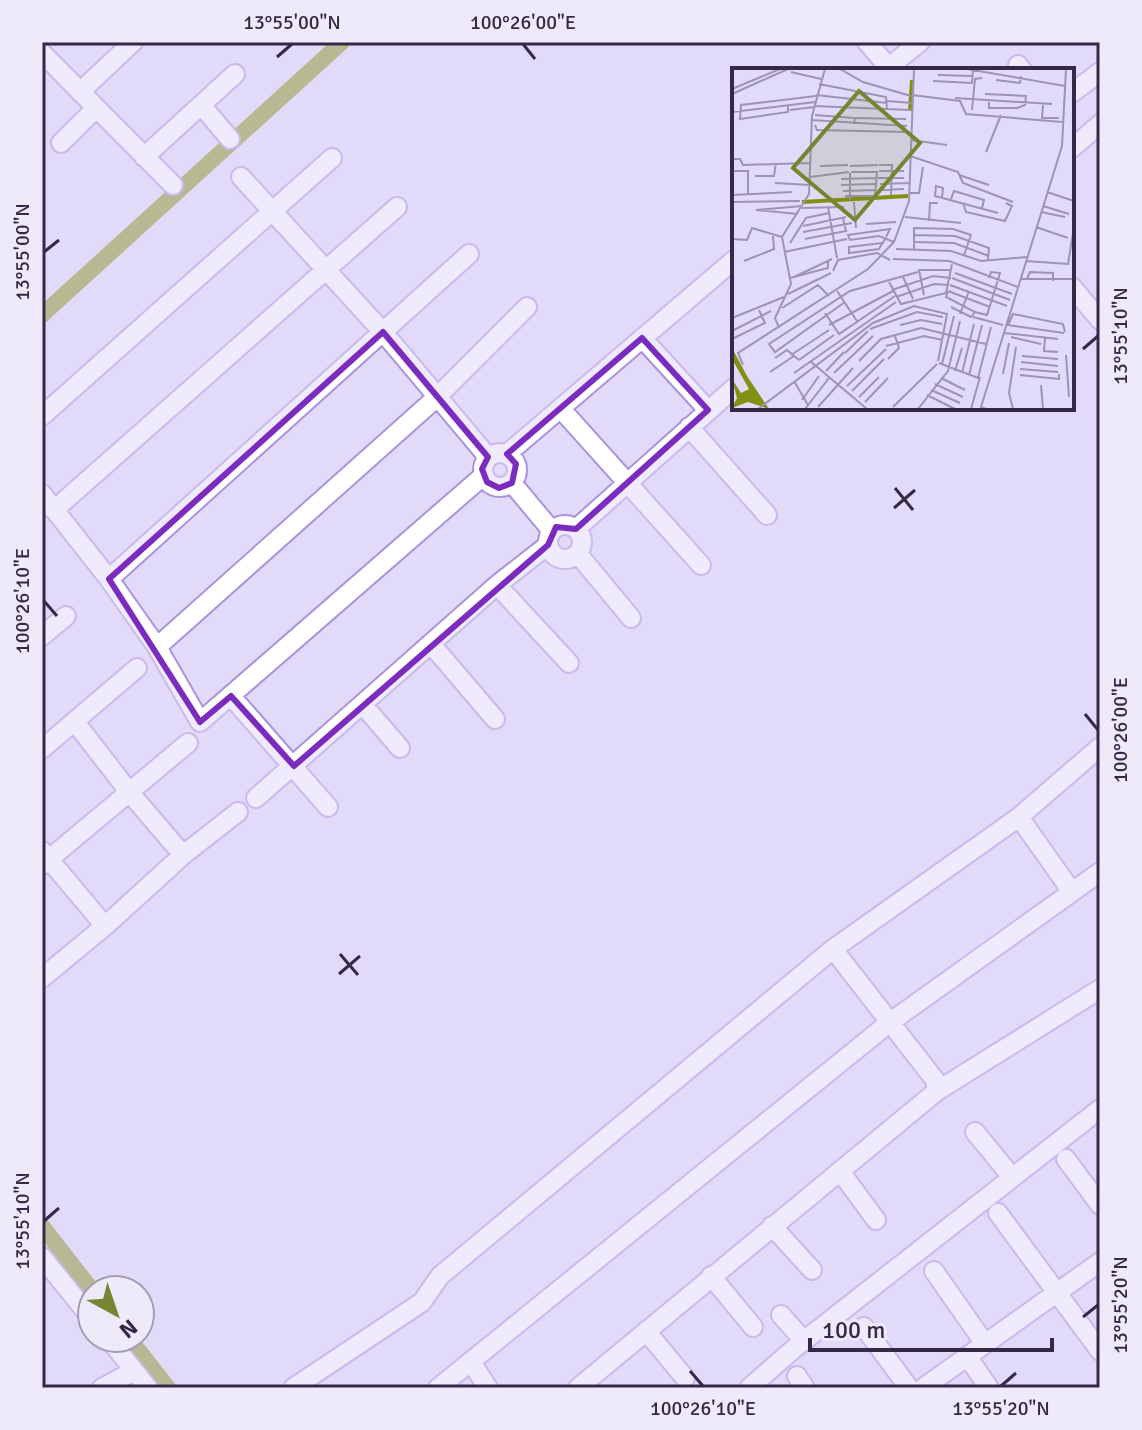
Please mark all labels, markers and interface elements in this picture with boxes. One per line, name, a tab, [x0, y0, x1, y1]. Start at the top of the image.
text: 13°55'00"N	[243, 10, 341, 35]
text: 100°26'00"E	[470, 10, 576, 35]
inset map	[732, 68, 1074, 410]
text: 13°55'00"N	[10, 203, 35, 301]
text: 13°55'10"N	[1108, 287, 1133, 385]
text: 100°26'10"E	[10, 548, 35, 654]
text: 100°26'00"E	[1108, 677, 1133, 783]
text: 13°55'10"N	[10, 1172, 35, 1270]
text: 13°55'20"N	[1108, 1256, 1133, 1354]
north arrow	[76, 1274, 156, 1354]
scale bar	[810, 1302, 1052, 1352]
text: N	[114, 1314, 143, 1344]
text: 100 m	[822, 1315, 885, 1345]
text: 100°26'10"E	[650, 1396, 756, 1421]
text: 13°55'20"N	[952, 1396, 1050, 1421]

